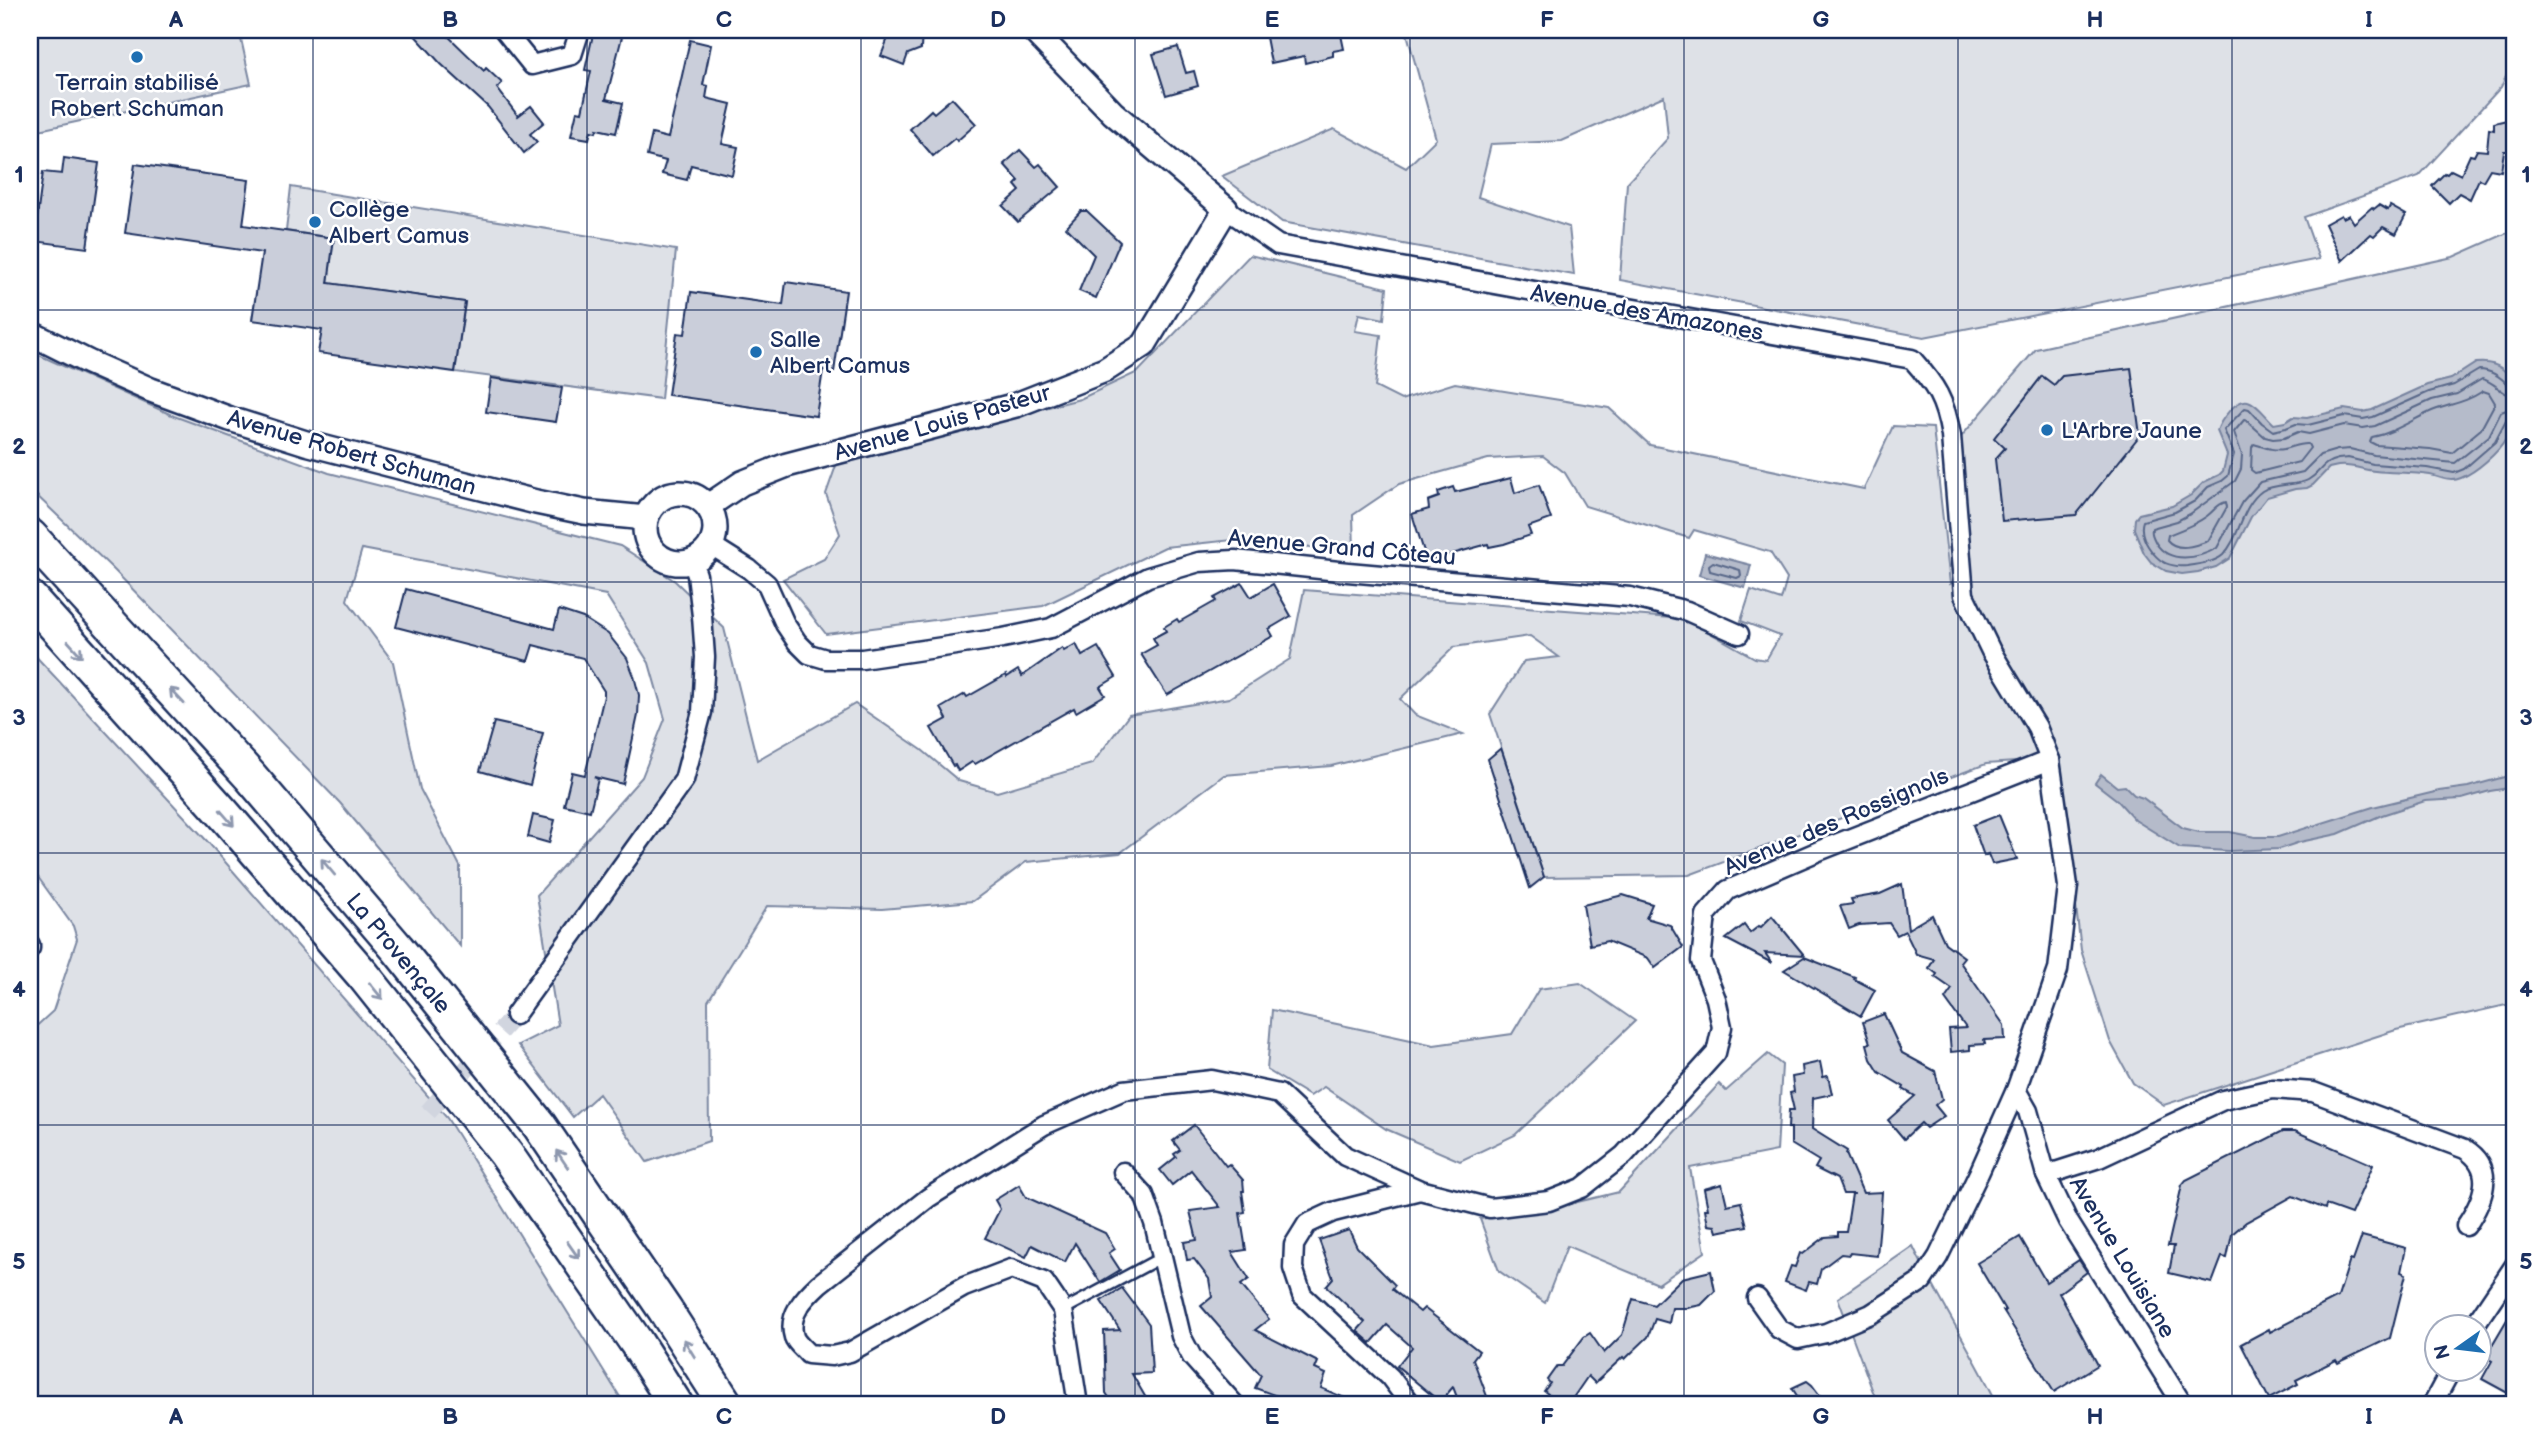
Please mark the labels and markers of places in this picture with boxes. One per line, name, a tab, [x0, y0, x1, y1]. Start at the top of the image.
marker: Terrain stabilisé Robert Schuman	[129, 49, 145, 65]
place label: Terrain stabilisé Robert Schuman	[50, 69, 224, 123]
place label: Collège Albert Camus	[329, 196, 469, 250]
marker: Collège Albert Camus	[307, 214, 323, 230]
place label: Salle Albert Camus	[770, 326, 910, 380]
marker: Salle Albert Camus	[748, 344, 764, 360]
place label: L'Arbre Jaune	[2061, 417, 2202, 445]
marker: L'Arbre Jaune	[2039, 422, 2055, 438]

